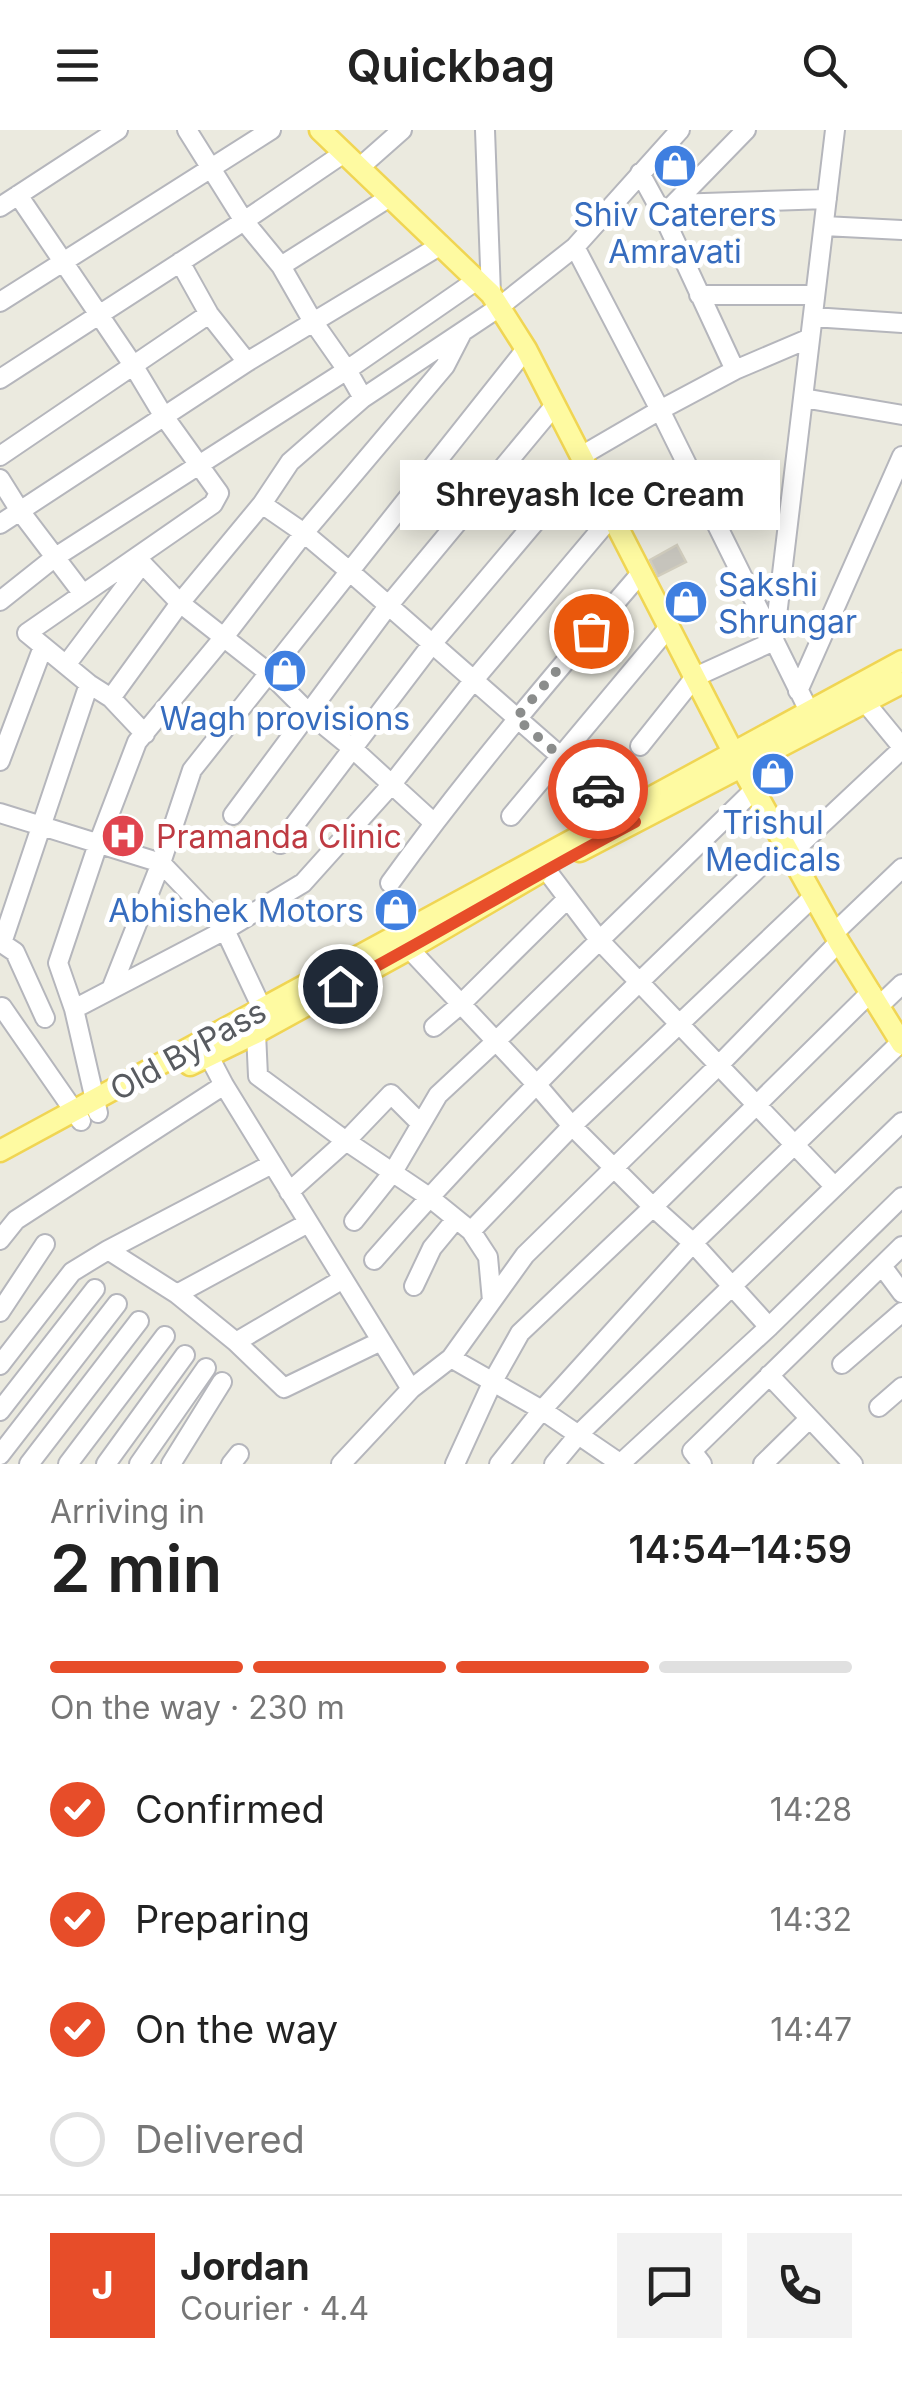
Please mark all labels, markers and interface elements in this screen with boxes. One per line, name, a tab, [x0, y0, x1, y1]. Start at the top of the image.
icon: menu	[50, 38, 105, 93]
text: Quickbag	[347, 38, 555, 93]
icon: search	[797, 38, 852, 93]
shop icon: Shiv Caterers Amravati	[652, 143, 698, 189]
place label: Shiv Caterers Amravati	[573, 195, 777, 271]
callout: Shreyash Ice Cream	[401, 461, 781, 531]
text: Shreyash Ice Cream	[435, 475, 745, 514]
place label: Sakshi Shrungar	[718, 565, 857, 641]
shop icon: Sakshi Shrungar	[663, 579, 709, 625]
pin	[549, 589, 634, 674]
icon: bag	[564, 604, 619, 659]
shop icon: Wagh provisions	[262, 648, 308, 694]
place label: Wagh provisions	[160, 699, 410, 738]
courier	[548, 739, 648, 839]
shop icon: Trishul Medicals	[750, 751, 796, 797]
icon: car	[571, 762, 626, 817]
place label: Trishul Medicals	[705, 803, 841, 879]
hospital icon: Pramanda Clinic	[100, 813, 146, 859]
place label: Pramanda Clinic	[156, 817, 402, 856]
shop icon: Abhishek Motors	[373, 887, 419, 933]
place label: Abhishek Motors	[108, 891, 364, 930]
pin	[298, 944, 383, 1029]
icon: home	[313, 959, 368, 1014]
street label: Old ByPass	[103, 991, 273, 1109]
text: Arriving in	[50, 1492, 205, 1531]
text: 14:54–14:59	[629, 1526, 852, 1572]
text: 2 min	[50, 1529, 222, 1608]
text: On the way · 230 m	[50, 1688, 345, 1727]
icon: check	[50, 1782, 105, 1837]
text: Confirmed	[135, 1786, 325, 1832]
text: 14:28	[770, 1790, 852, 1829]
icon: check	[50, 1892, 105, 1947]
text: Preparing	[135, 1896, 310, 1942]
text: 14:32	[770, 1900, 852, 1939]
icon: check	[50, 2002, 105, 2057]
text: On the way	[135, 2006, 338, 2052]
text: 14:47	[770, 2010, 852, 2049]
text: Delivered	[135, 2116, 305, 2162]
button: chat	[617, 2233, 722, 2338]
button: phone	[747, 2233, 852, 2338]
text: Jordan	[180, 2243, 310, 2289]
text: J	[91, 2262, 114, 2308]
text: Courier · 4.4	[180, 2289, 369, 2328]

